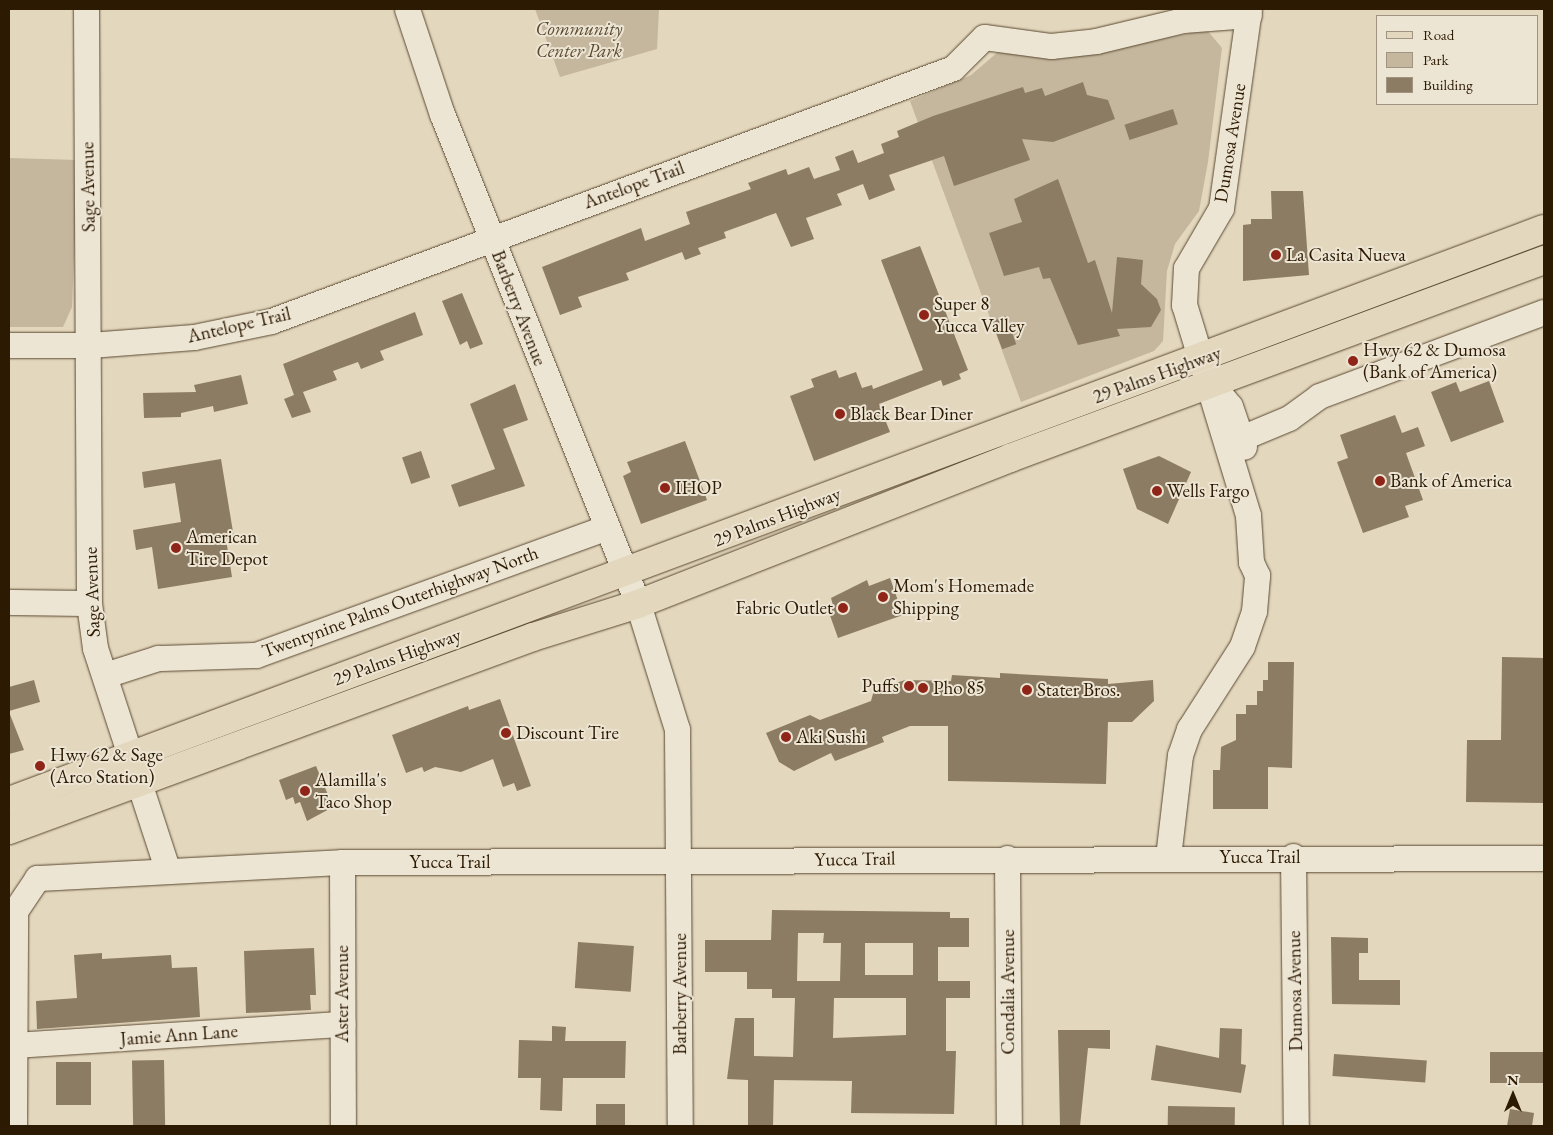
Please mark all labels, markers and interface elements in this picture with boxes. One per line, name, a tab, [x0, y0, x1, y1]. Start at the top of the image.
legend	[1376, 15, 1538, 105]
park label: Community Center Park	[535, 18, 623, 62]
text: Road	[1423, 25, 1454, 44]
text: Park	[1423, 50, 1449, 69]
text: Building	[1423, 75, 1473, 94]
street label: Dumosa Avenue	[1209, 82, 1251, 204]
street label: Sage Avenue	[76, 142, 100, 232]
street label: Antelope Trail	[581, 156, 687, 214]
place label: La Casita Nueva	[1286, 244, 1406, 266]
street label: Barberry Avenue	[487, 247, 551, 369]
marker: La Casita Nueva	[1270, 249, 1282, 261]
place label: Super 8 Yucca Valley	[934, 293, 1024, 337]
street label: Antelope Trail	[185, 302, 293, 348]
marker: Super 8 Yucca Valley	[918, 309, 930, 321]
place label: Hwy 62 & Dumosa (Bank of America)	[1363, 339, 1506, 383]
street label: 29 Palms Highway	[1090, 341, 1224, 409]
marker: Hwy 62 & Dumosa (Bank of America)	[1347, 355, 1359, 367]
place label: Black Bear Diner	[850, 403, 973, 425]
marker: Black Bear Diner	[834, 408, 846, 420]
place label: Bank of America	[1390, 470, 1512, 492]
marker: Bank of America	[1374, 475, 1386, 487]
place label: IHOP	[675, 477, 722, 499]
place label: Wells Fargo	[1167, 480, 1250, 502]
marker: IHOP	[659, 482, 671, 494]
street label: 29 Palms Highway	[710, 482, 844, 552]
marker: Wells Fargo	[1151, 485, 1163, 497]
place label: American Tire Depot	[186, 526, 268, 570]
street label: Twentynine Palms Outerhighway North	[259, 541, 541, 663]
marker: American Tire Depot	[170, 542, 182, 554]
street label: Sage Avenue	[79, 546, 105, 638]
place label: Mom's Homemade Shipping	[893, 575, 1034, 619]
marker: Mom's Homemade Shipping	[877, 591, 889, 603]
place label: Fabric Outlet	[736, 597, 833, 619]
marker: Fabric Outlet	[837, 602, 849, 614]
street label: 29 Palms Highway	[330, 623, 464, 691]
place label: Puffs	[861, 675, 899, 697]
place label: Pho 85	[933, 677, 985, 699]
place label: Stater Bros.	[1037, 679, 1120, 701]
marker: Puffs	[903, 680, 915, 692]
marker: Pho 85	[917, 682, 929, 694]
marker: Stater Bros.	[1021, 684, 1033, 696]
place label: Discount Tire	[516, 722, 619, 744]
place label: Aki Sushi	[796, 726, 866, 748]
marker: Discount Tire	[500, 727, 512, 739]
marker: Aki Sushi	[780, 731, 792, 743]
place label: Hwy 62 & Sage (Arco Station)	[50, 744, 163, 788]
marker: Hwy 62 & Sage (Arco Station)	[34, 760, 46, 772]
place label: Alamilla's Taco Shop	[315, 769, 392, 813]
marker: Alamilla's Taco Shop	[299, 785, 311, 797]
street label: Yucca Trail	[1219, 846, 1301, 868]
street label: Yucca Trail	[814, 847, 896, 871]
street label: Yucca Trail	[409, 851, 491, 873]
street label: Condalia Avenue	[997, 929, 1019, 1055]
street label: Dumosa Avenue	[1283, 931, 1307, 1051]
street label: Barberry Avenue	[669, 933, 691, 1055]
street label: Aster Avenue	[331, 945, 353, 1043]
street label: Jamie Ann Lane	[119, 1020, 239, 1050]
north arrow	[1488, 1070, 1538, 1120]
text: N	[1507, 1071, 1519, 1089]

